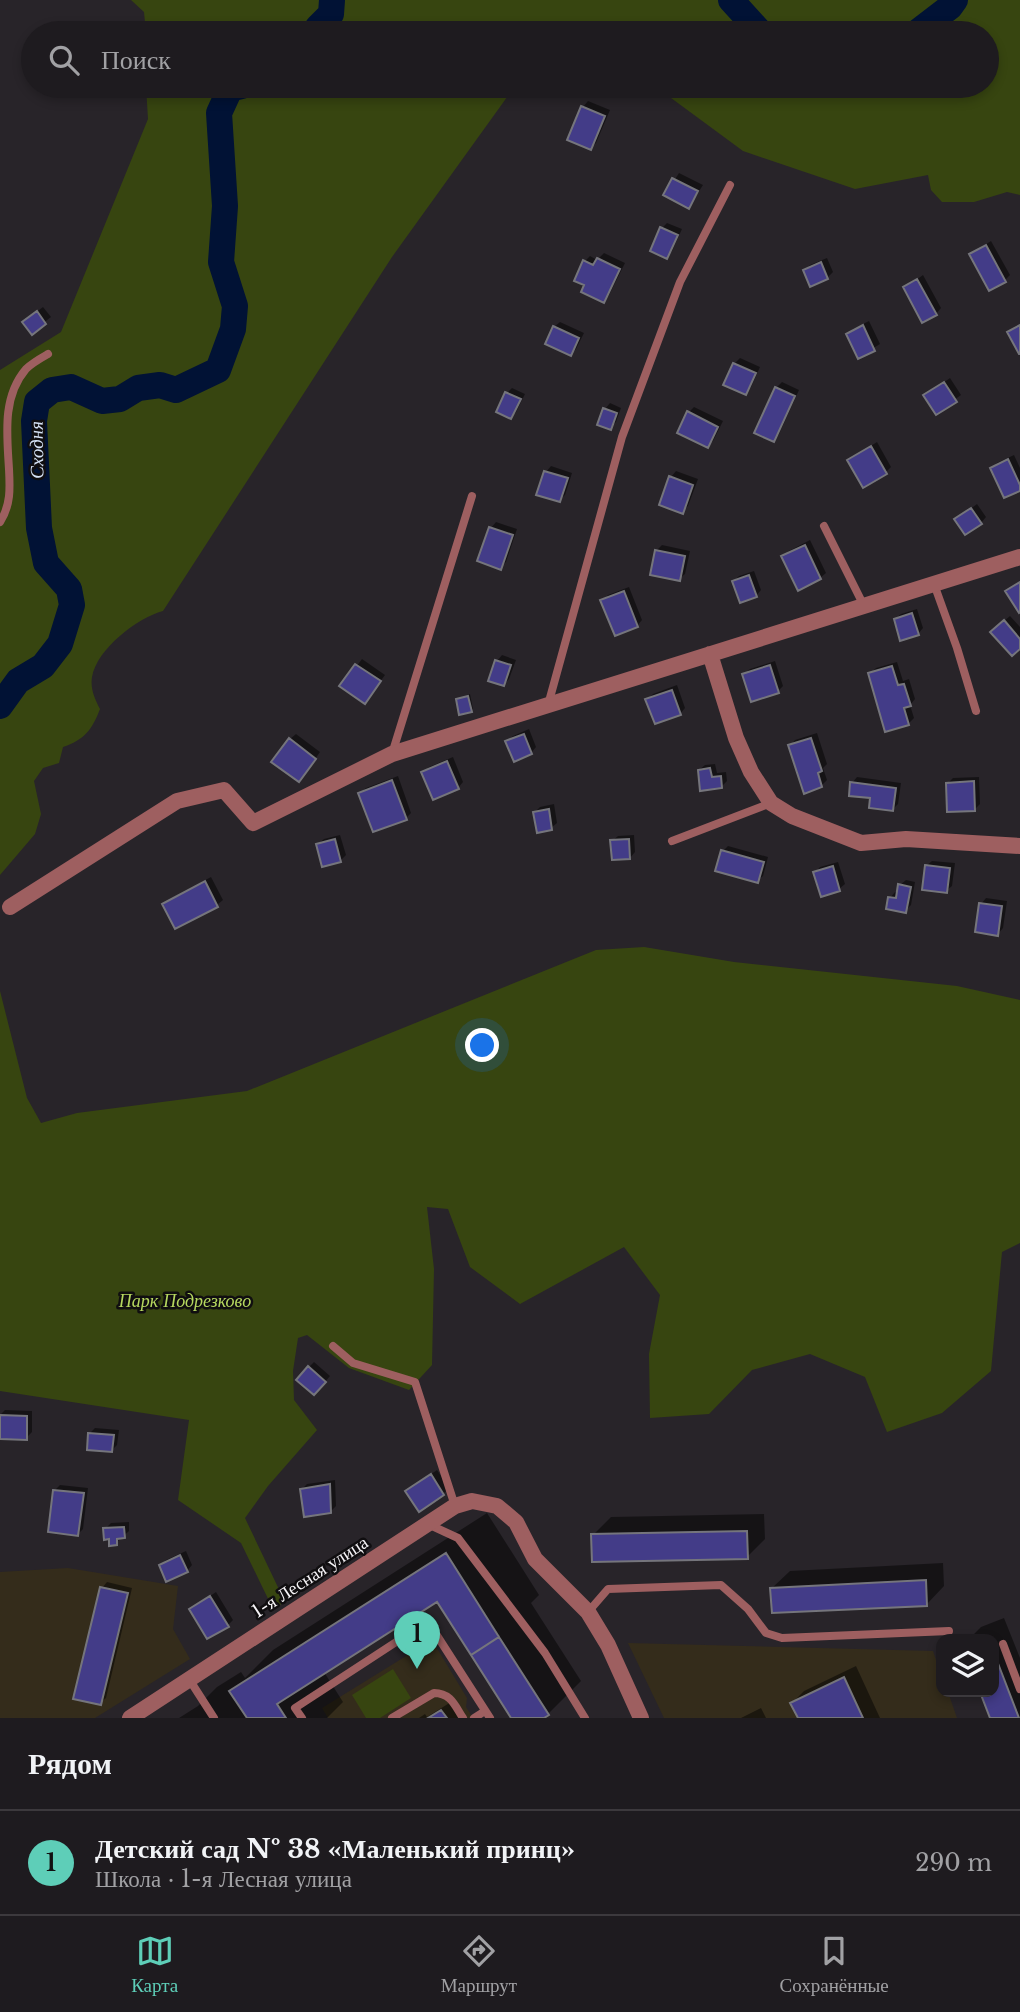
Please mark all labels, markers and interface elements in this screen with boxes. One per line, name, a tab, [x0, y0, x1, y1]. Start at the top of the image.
search box	[21, 21, 999, 98]
icon: search	[45, 41, 83, 79]
text: Поиск	[101, 44, 171, 76]
water label: Сходня	[24, 421, 49, 479]
your location	[465, 1028, 499, 1062]
park label: Парк Подрезково	[118, 1290, 251, 1312]
street label: 1-я Лесная улица	[248, 1531, 372, 1623]
pin: 1	[394, 1611, 440, 1669]
map controls	[936, 1634, 999, 1697]
button: layers	[936, 1634, 999, 1697]
text: Рядом	[28, 1745, 112, 1782]
text: Детский сад № 38 «Маленький принц»	[95, 1833, 575, 1865]
text: 1	[46, 1849, 56, 1877]
text: 290 m	[915, 1849, 992, 1877]
text: Школа · 1-я Лесная улица	[95, 1865, 352, 1893]
tab: Карта	[131, 1932, 178, 1997]
tab: Маршрут	[441, 1932, 517, 1997]
tab: Сохранённые	[780, 1932, 889, 1997]

